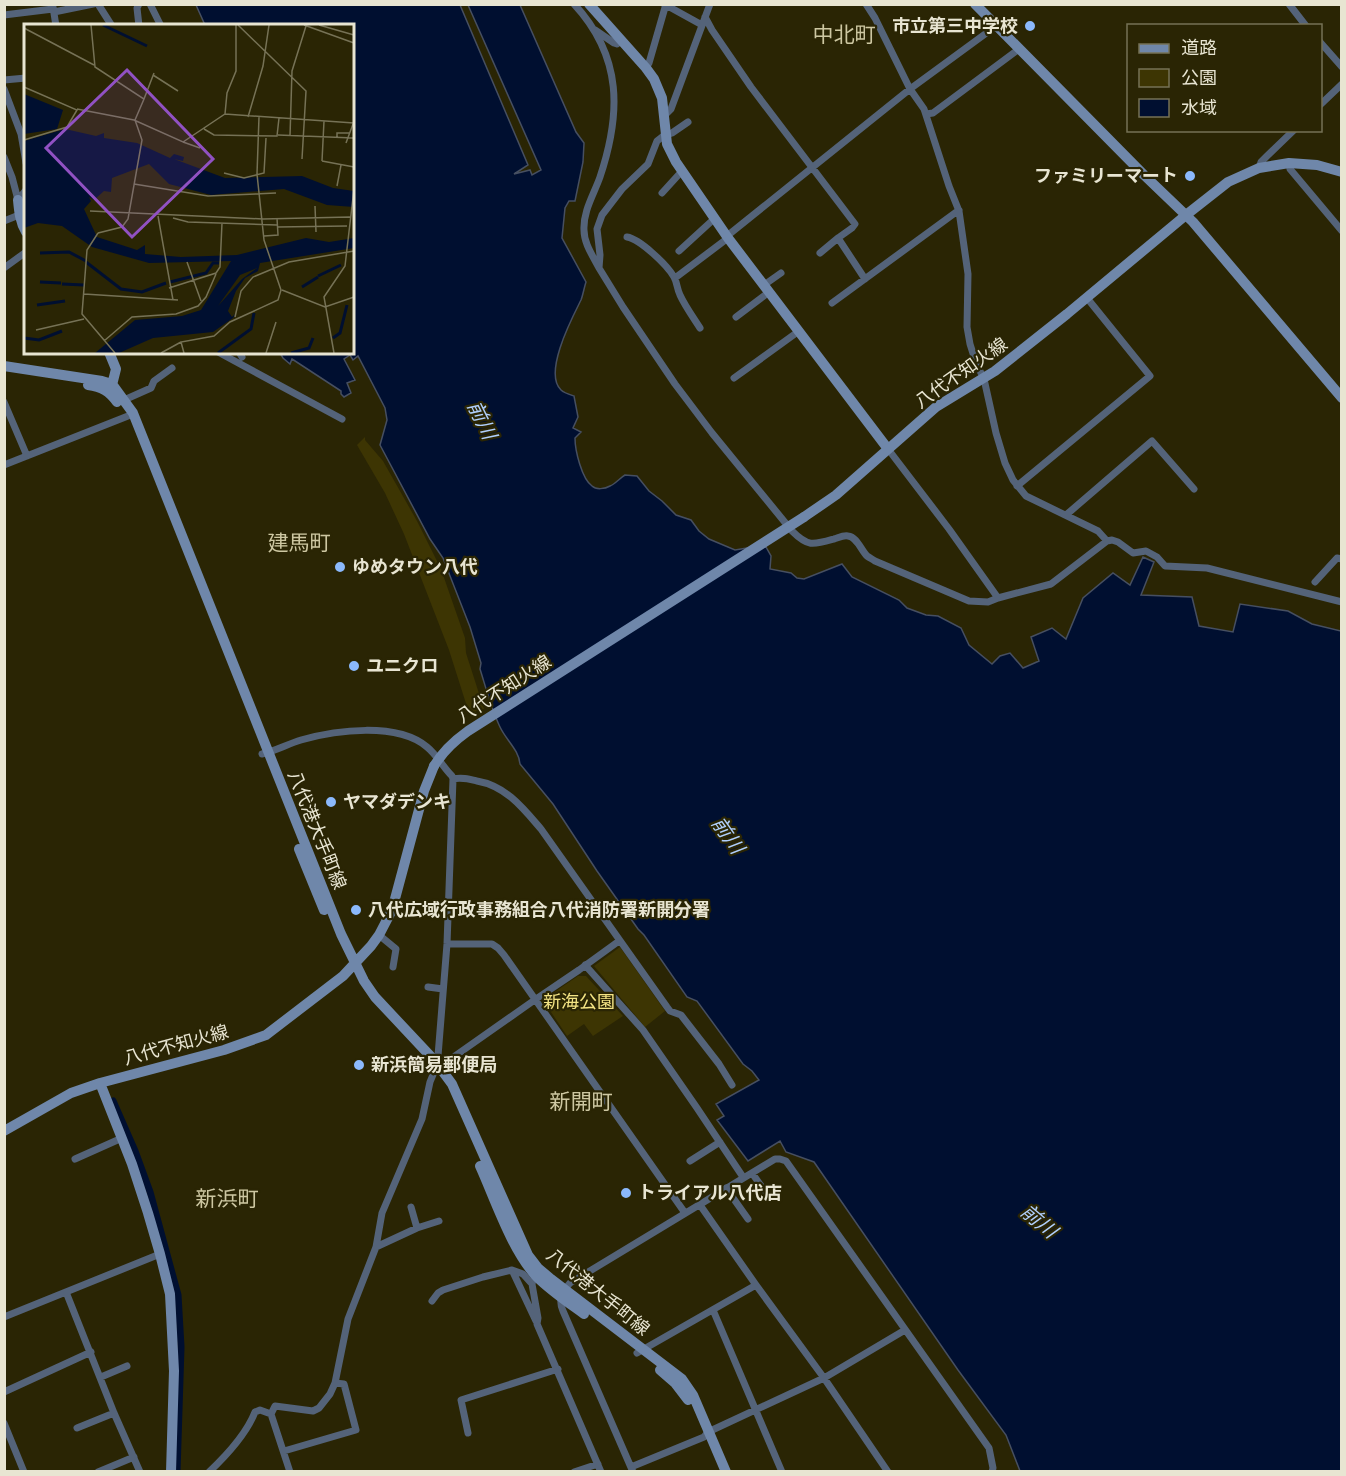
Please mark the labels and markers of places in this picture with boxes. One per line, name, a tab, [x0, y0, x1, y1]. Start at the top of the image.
place label: 市立第三中学校	[892, 13, 1018, 37]
marker: 市立第三中学校	[1023, 19, 1037, 33]
place label: ファミリーマート	[1034, 163, 1178, 187]
marker: ファミリーマート	[1183, 169, 1197, 183]
place label: ゆめタウン八代	[352, 554, 478, 578]
marker: ゆめタウン八代	[333, 560, 347, 574]
place label: ユニクロ	[366, 653, 438, 677]
marker: ユニクロ	[347, 659, 361, 673]
place label: ヤマダデンキ	[343, 789, 451, 813]
marker: ヤマダデンキ	[324, 795, 338, 809]
place label: 八代広域行政事務組合八代消防署新開分署	[368, 897, 710, 921]
marker: 八代広域行政事務組合八代消防署新開分署	[349, 903, 363, 917]
place label: 新浜簡易郵便局	[371, 1052, 497, 1076]
marker: 新浜簡易郵便局	[352, 1058, 366, 1072]
place label: トライアル八代店	[638, 1180, 782, 1204]
marker: トライアル八代店	[619, 1186, 633, 1200]

